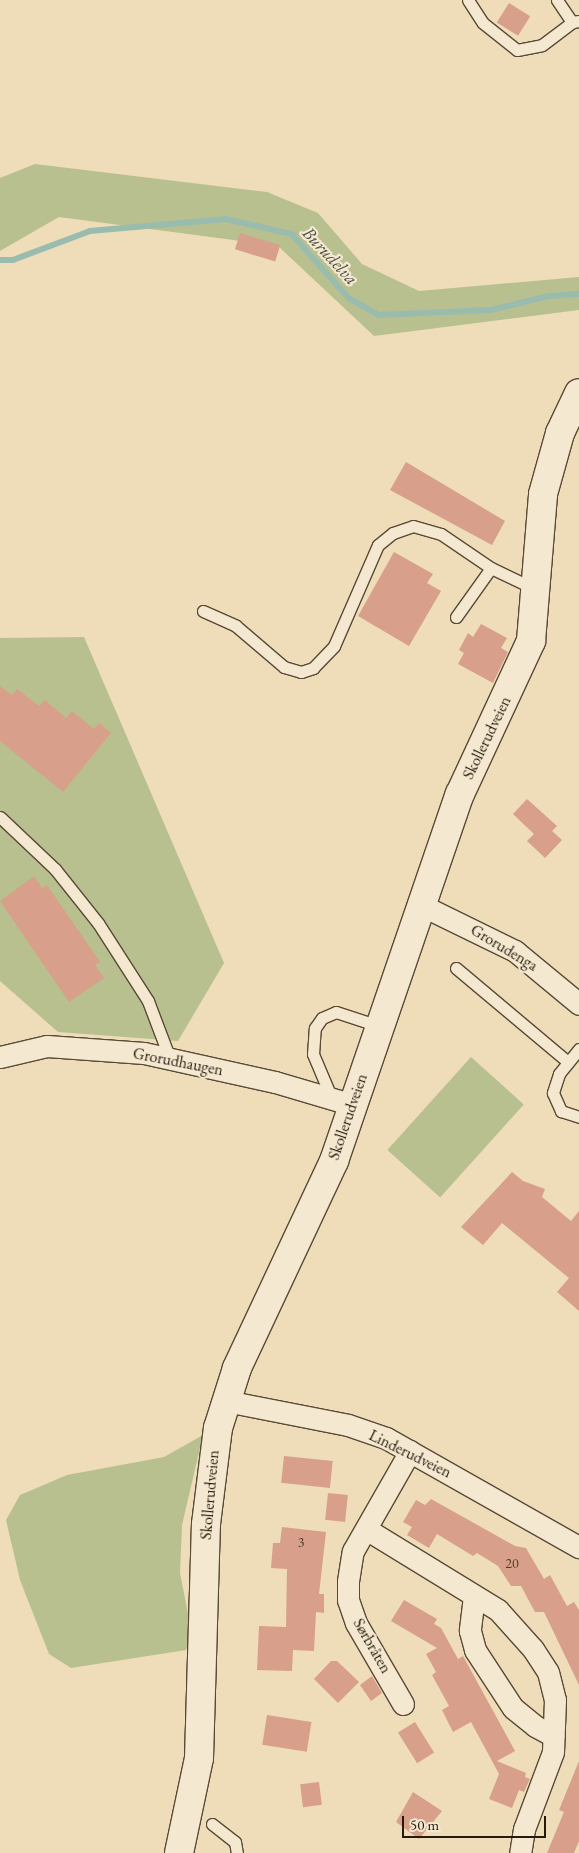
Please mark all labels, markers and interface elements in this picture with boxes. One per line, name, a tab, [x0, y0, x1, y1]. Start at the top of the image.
water label: Burudelva	[298, 223, 362, 289]
street label: Skollerudveien	[459, 693, 515, 783]
street label: Grorudenga	[467, 921, 541, 975]
street label: Grorudhaugen	[131, 1044, 225, 1080]
street label: Skollerudveien	[324, 1071, 372, 1163]
street label: Linderudveien	[366, 1426, 454, 1482]
street label: Skollerudveien	[197, 1449, 223, 1541]
house number: 3	[298, 1534, 304, 1550]
house number: 20	[505, 1555, 519, 1571]
street label: Sørbråten	[349, 1615, 395, 1677]
scale bar	[404, 1806, 548, 1838]
text: 50 m	[410, 1815, 439, 1834]

